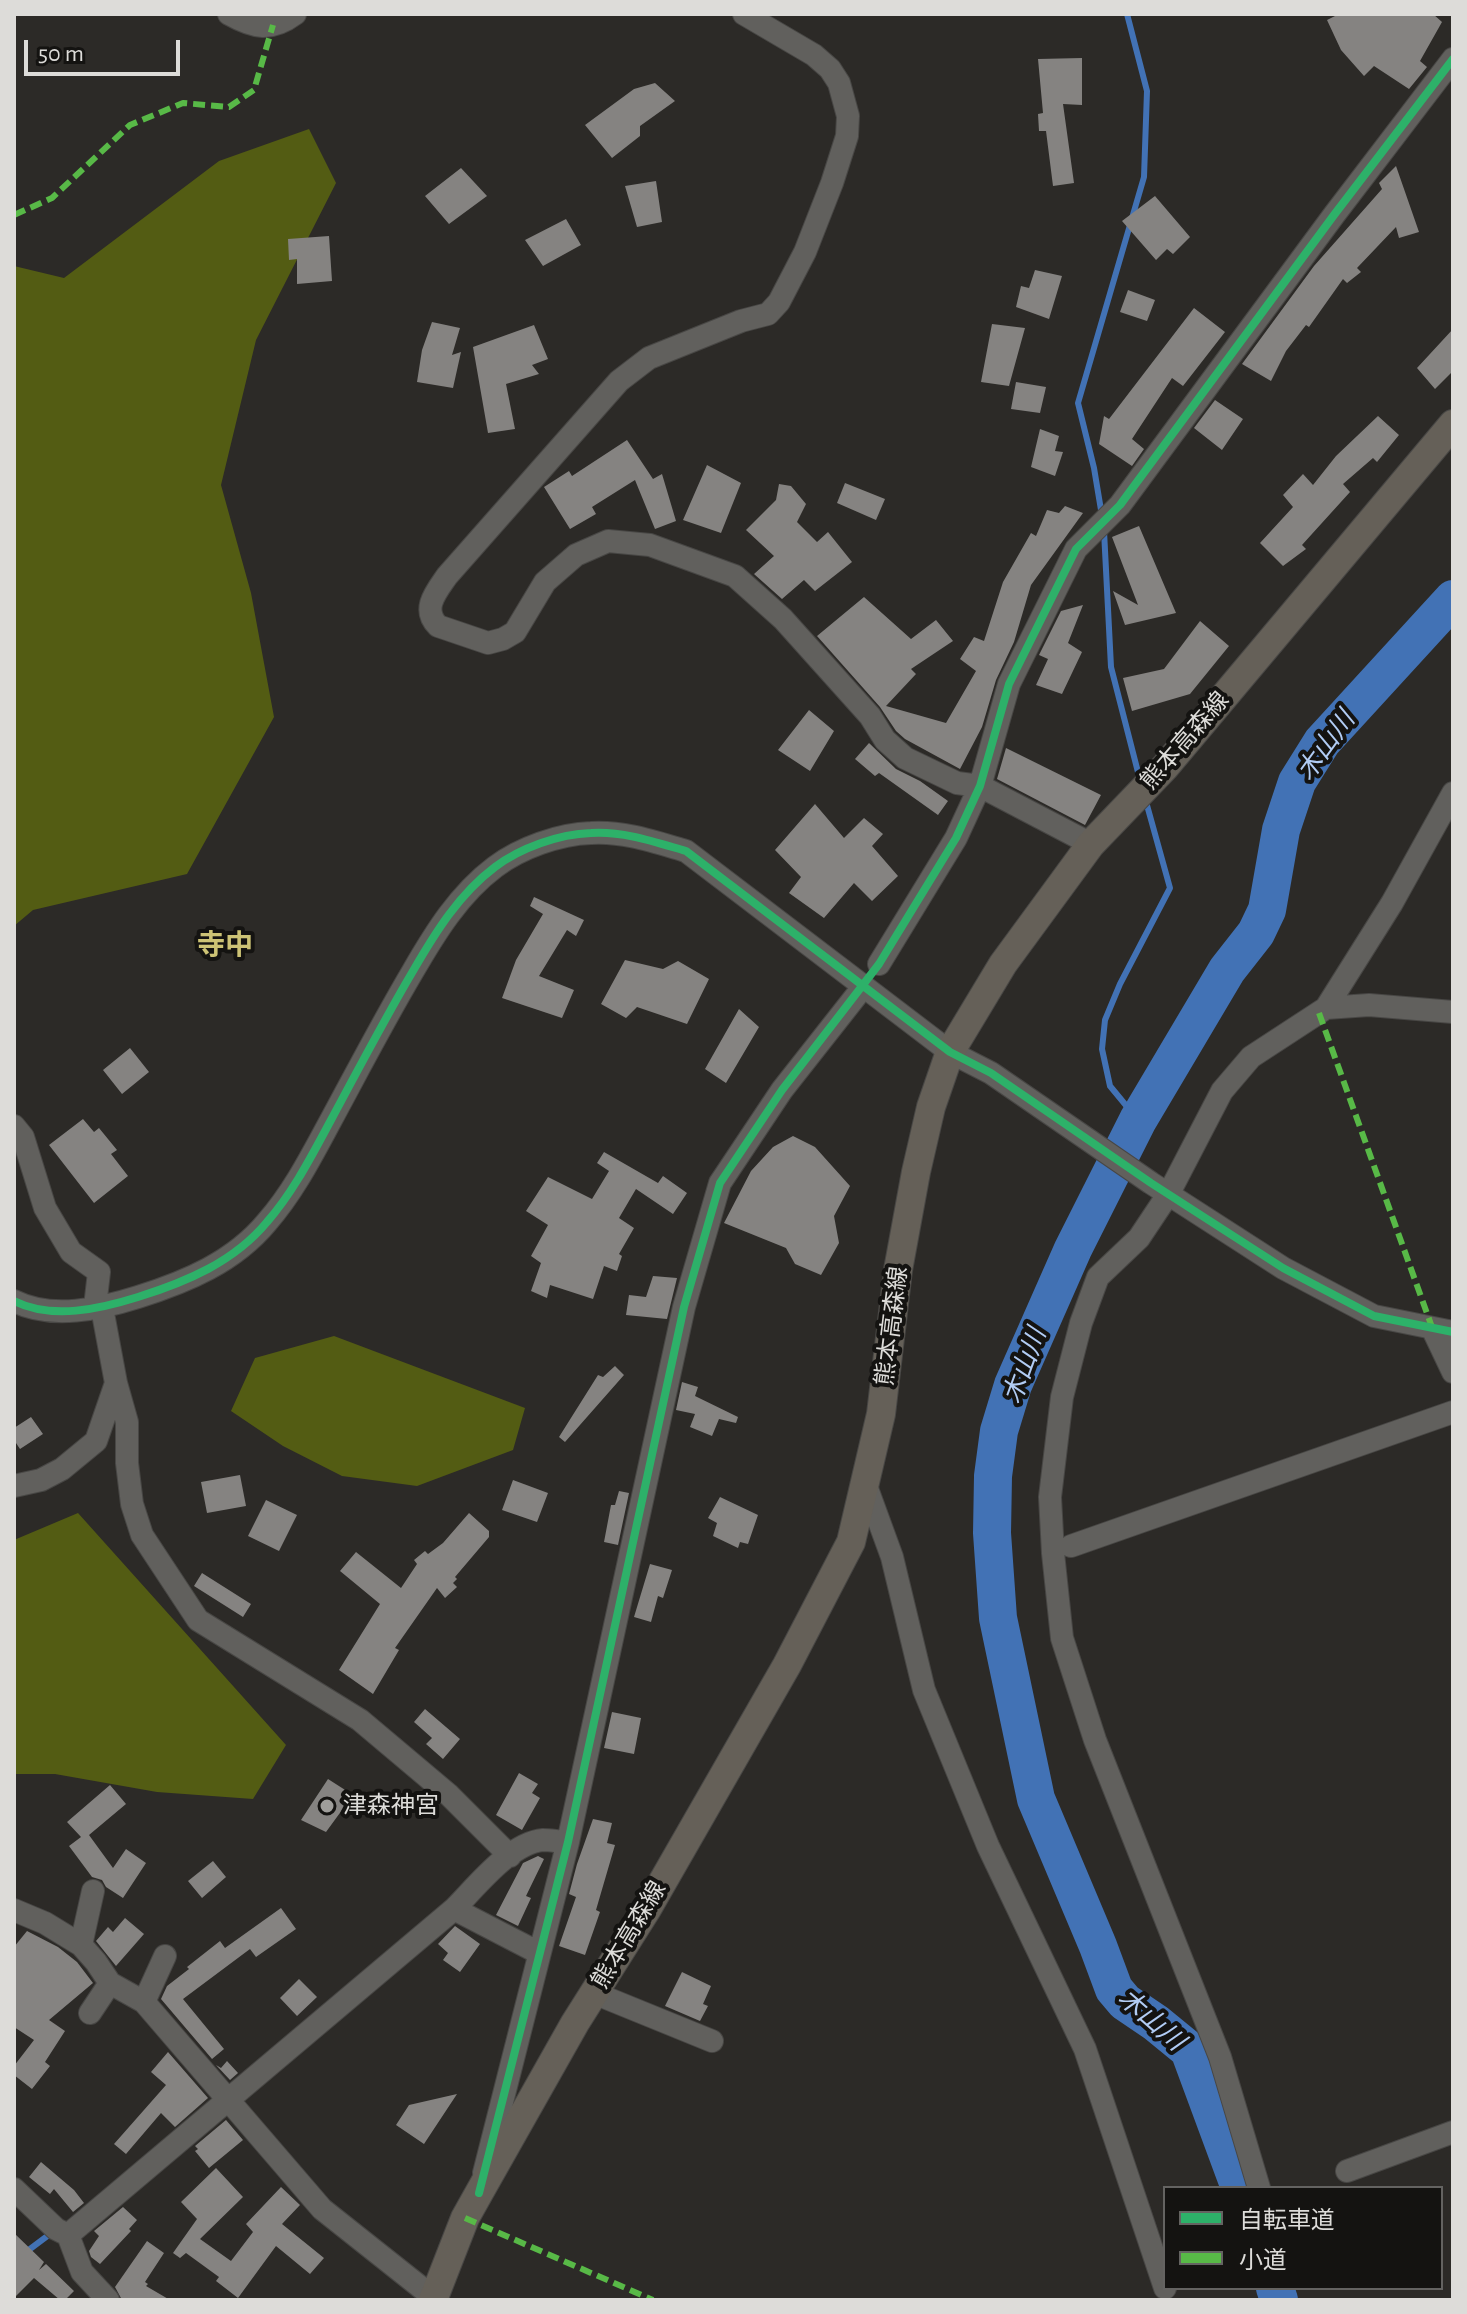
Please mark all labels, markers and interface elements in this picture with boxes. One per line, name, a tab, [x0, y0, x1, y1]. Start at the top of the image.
scale bar	[28, 24, 184, 74]
text: 50 m	[38, 42, 84, 66]
street label: 熊本高森線	[1135, 686, 1235, 796]
water label: 木山川	[1290, 705, 1362, 787]
district label: 寺中	[197, 929, 253, 963]
street label: 熊本高森線	[870, 1265, 914, 1387]
water label: 木山川	[997, 1324, 1053, 1408]
place label: 津森神宮	[343, 1792, 439, 1820]
marker: 津森神宮	[318, 1797, 336, 1815]
street label: 熊本高森線	[586, 1876, 672, 1994]
water label: 木山川	[1111, 1983, 1191, 2057]
legend	[1163, 2186, 1443, 2290]
text: 自転車道	[1239, 2209, 1335, 2233]
text: 小道	[1239, 2249, 1287, 2273]

